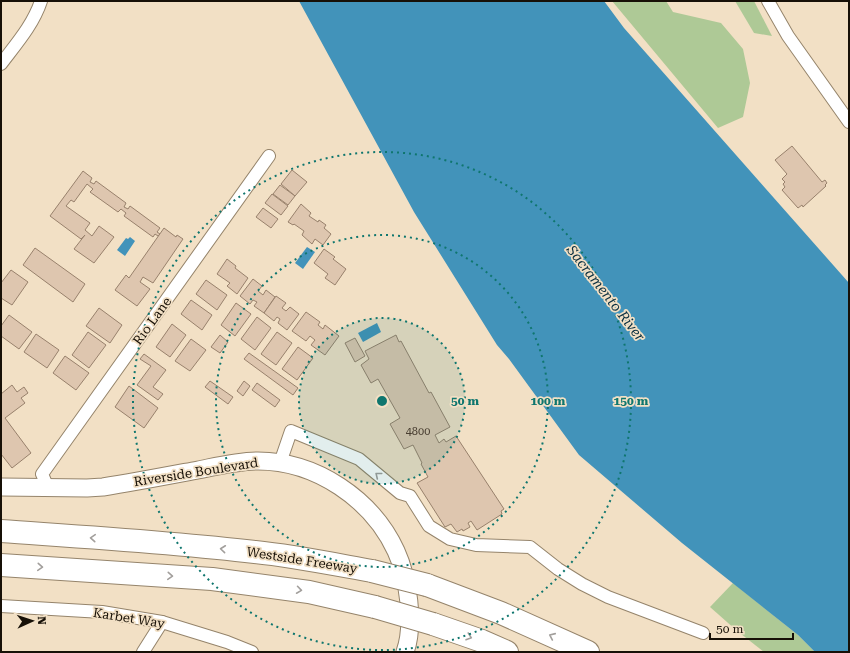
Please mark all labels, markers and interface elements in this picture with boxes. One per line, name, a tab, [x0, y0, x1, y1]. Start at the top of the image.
water label: Sacramento River	[563, 241, 648, 344]
street label: Rio Lane	[130, 294, 174, 348]
centre of rings	[375, 394, 389, 408]
text: 50 m	[451, 394, 479, 408]
text: 100 m	[531, 394, 566, 408]
text: 150 m	[614, 394, 649, 408]
house number: 4800	[406, 425, 430, 438]
street label: Riverside Boulevard	[133, 455, 260, 489]
one-way arrow	[376, 472, 383, 479]
one-way arrow	[90, 533, 96, 542]
one-way arrow	[220, 544, 226, 553]
street label: Westside Freeway	[246, 544, 359, 576]
one-way arrow	[37, 563, 43, 572]
one-way arrow	[167, 571, 173, 580]
one-way arrow	[296, 585, 302, 594]
north arrow	[12, 601, 52, 641]
street label: Karbet Way	[92, 605, 166, 631]
scale bar	[710, 615, 793, 641]
text: N	[35, 616, 48, 626]
text: 50 m	[716, 622, 743, 636]
one-way arrow	[466, 632, 473, 640]
one-way arrow	[549, 633, 556, 641]

